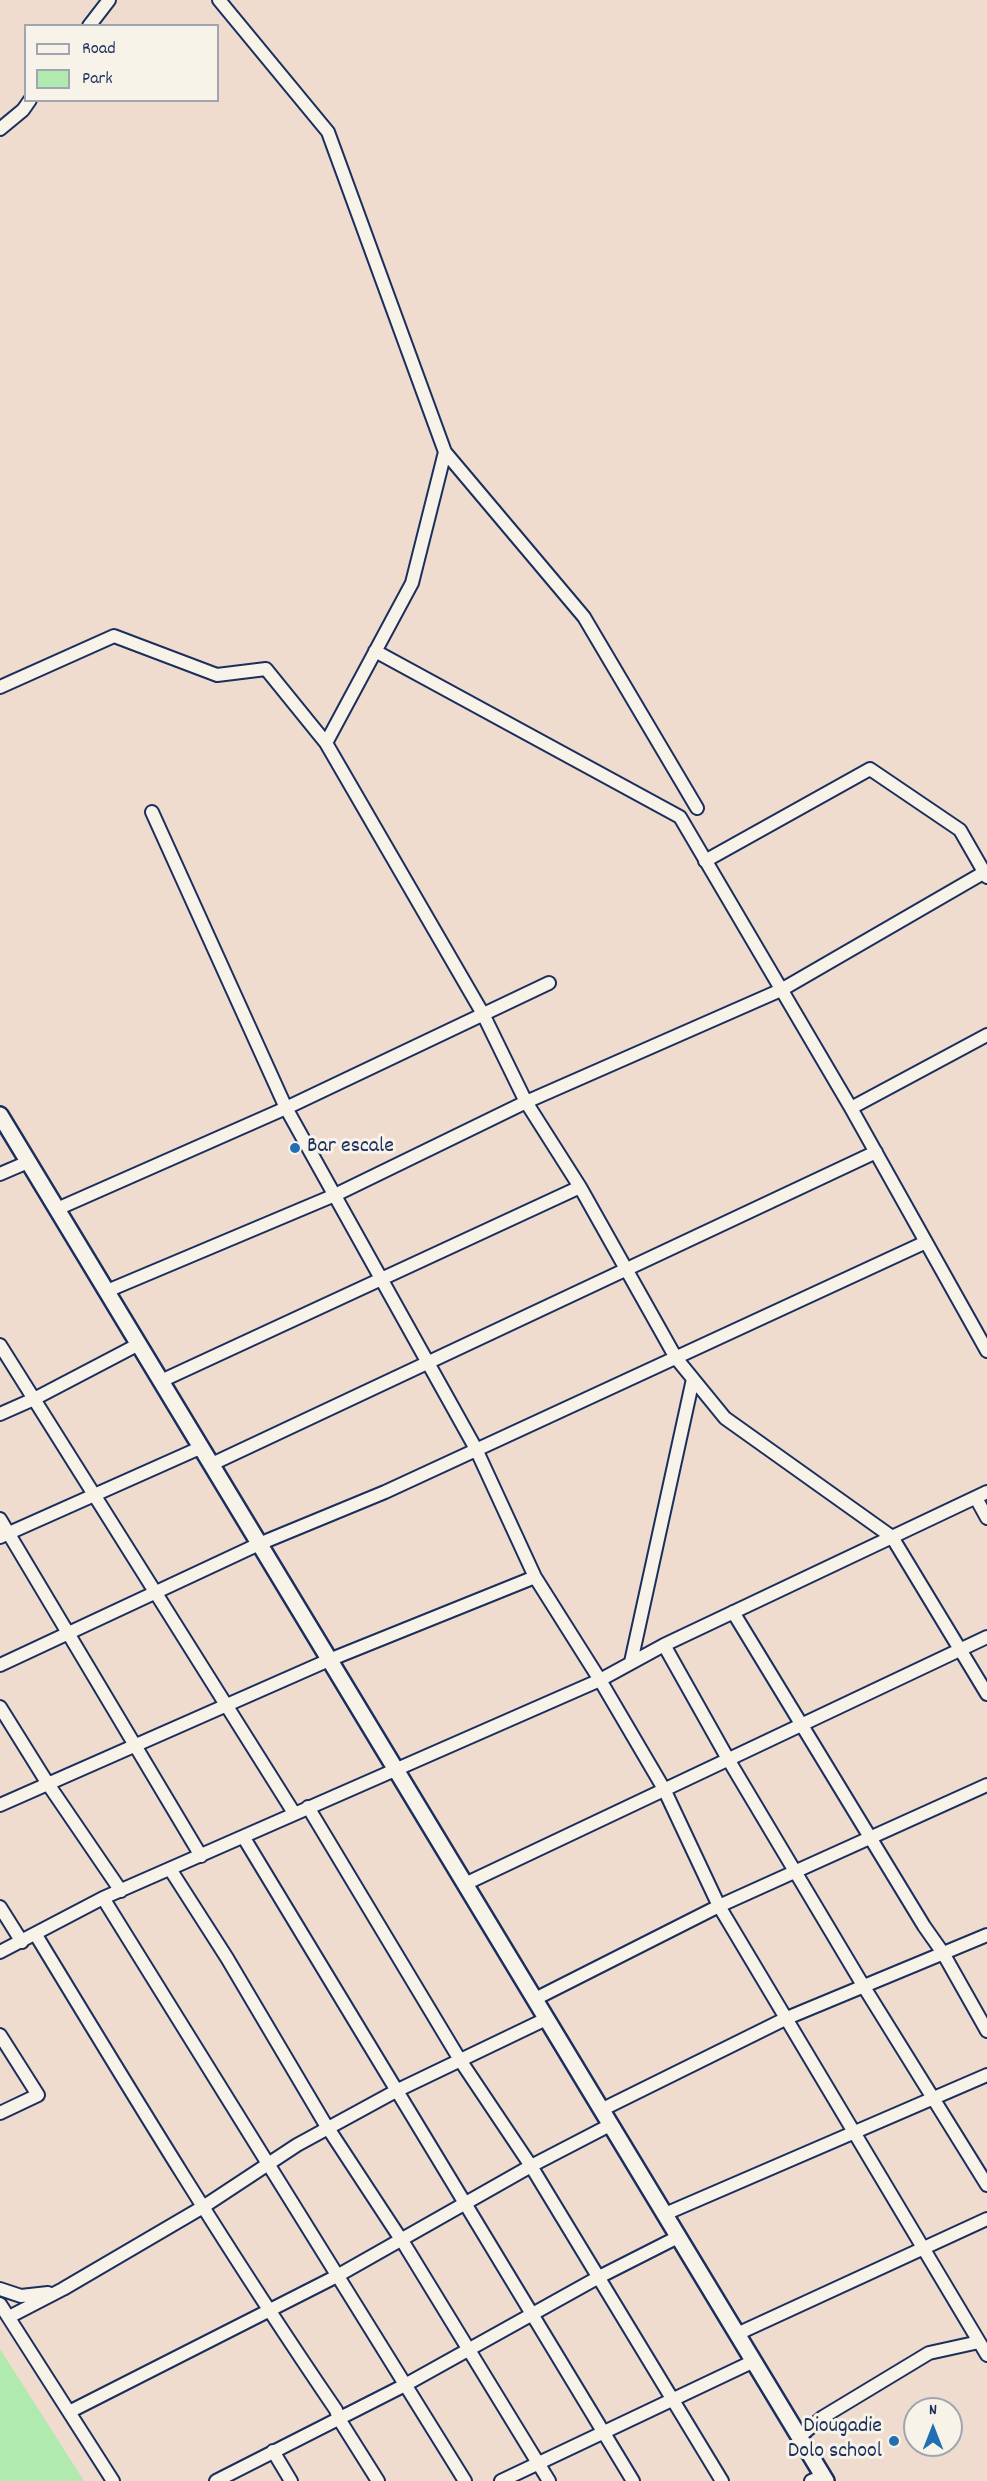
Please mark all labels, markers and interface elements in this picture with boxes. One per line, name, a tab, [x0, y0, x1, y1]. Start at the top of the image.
legend	[24, 24, 219, 102]
text: Road	[82, 37, 116, 62]
text: Park	[82, 67, 113, 92]
place label: Bar escale	[307, 1135, 394, 1161]
marker: Bar escale	[288, 1141, 302, 1155]
north arrow	[903, 2397, 963, 2457]
text: N	[929, 2399, 937, 2422]
place label: Diougadie Dolo school	[788, 2415, 882, 2466]
marker: Diougadie Dolo school	[887, 2434, 901, 2448]

